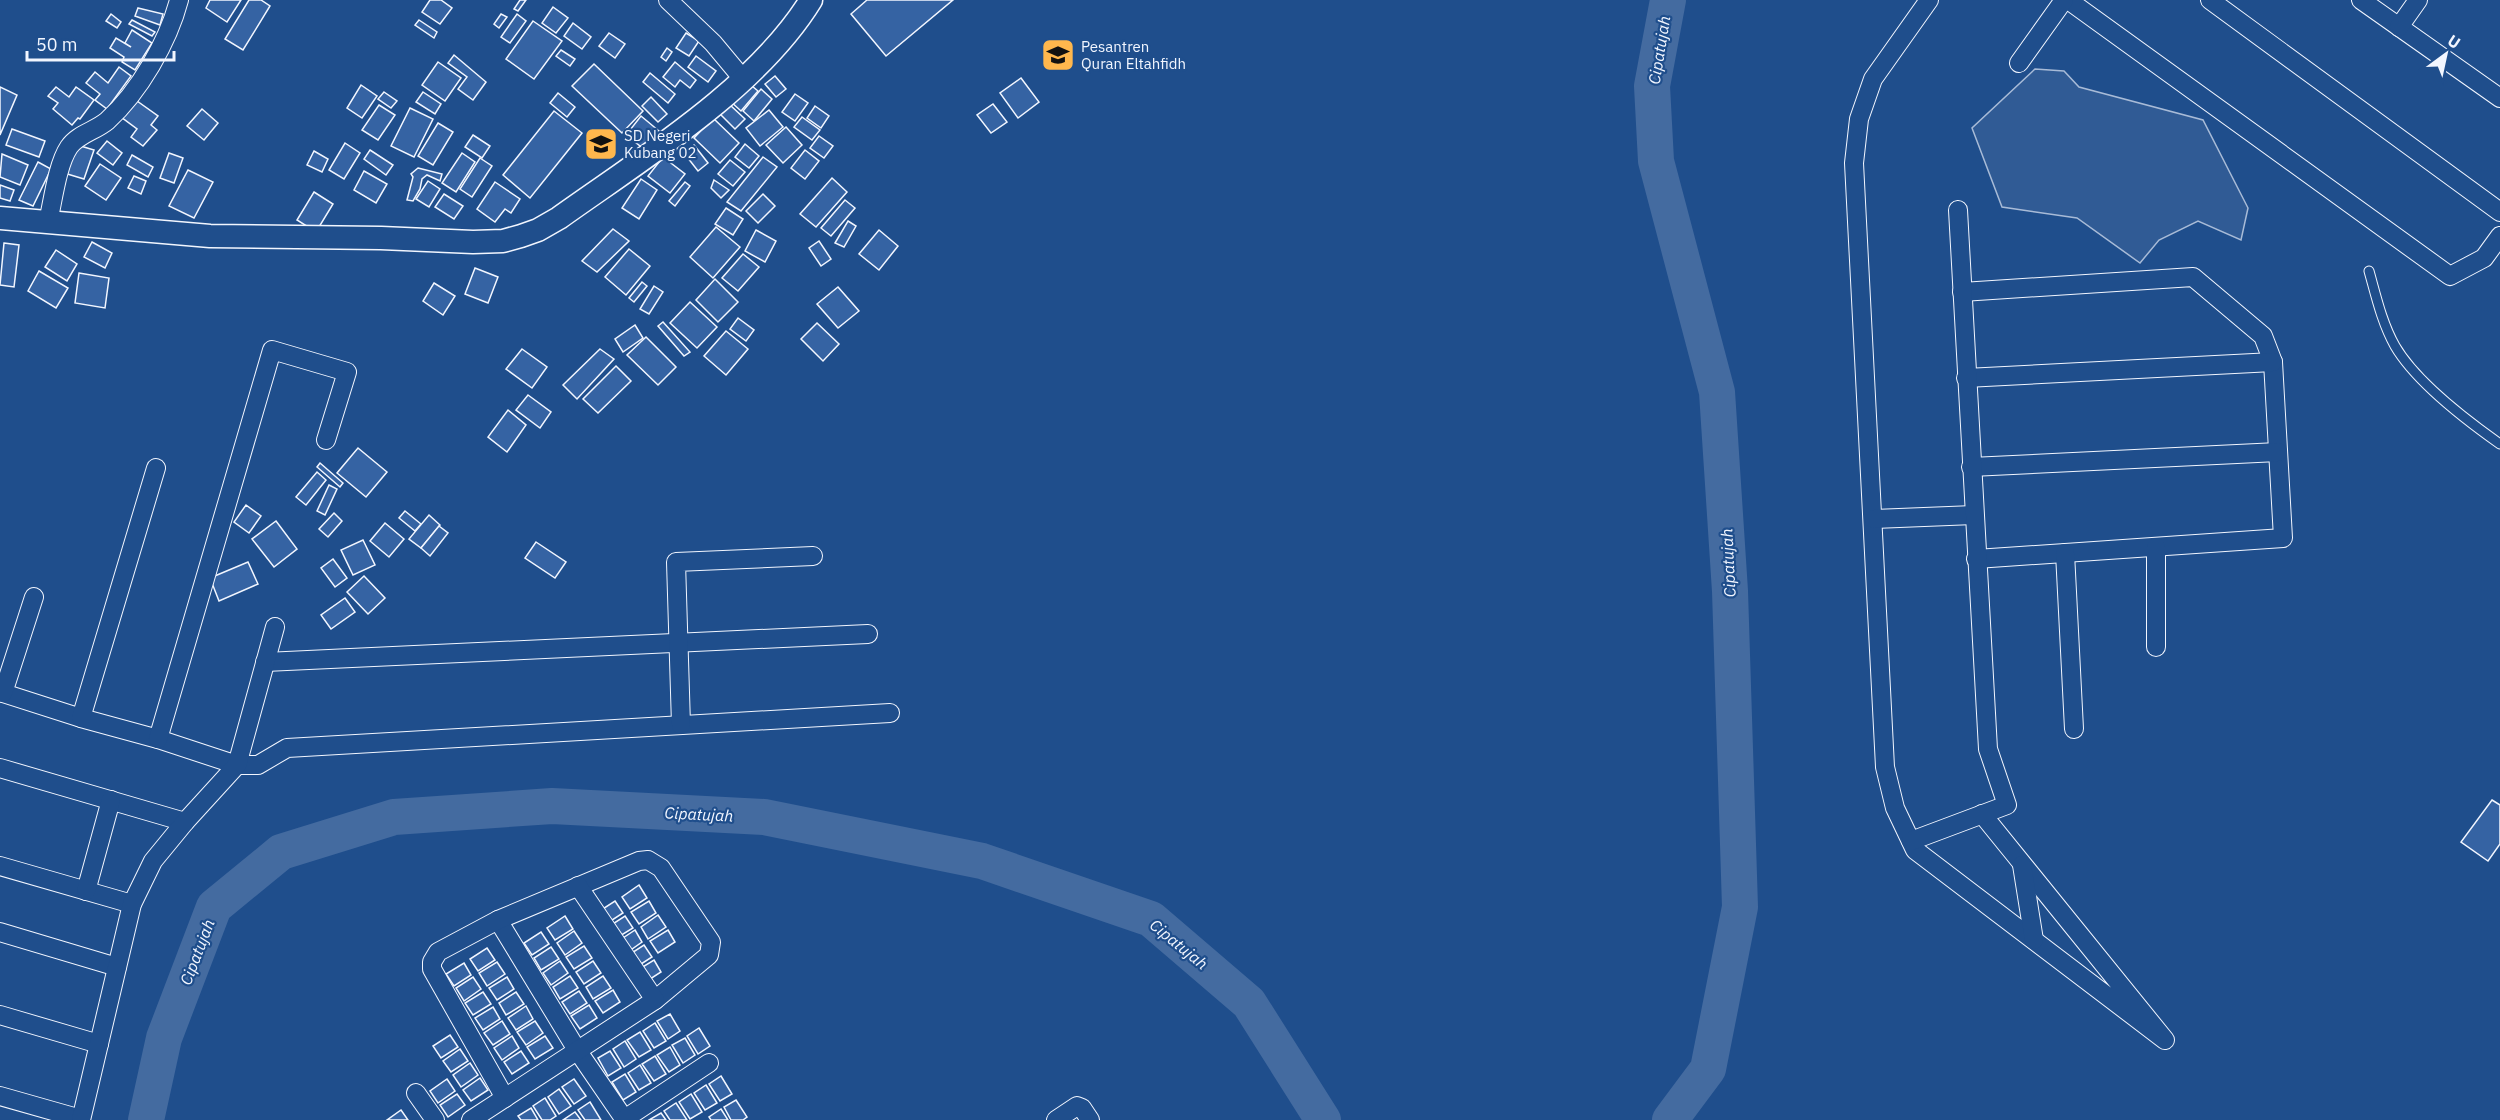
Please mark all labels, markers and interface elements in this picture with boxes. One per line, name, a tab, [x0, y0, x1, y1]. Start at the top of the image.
water label: Cipatujah	[1644, 14, 1674, 86]
scale bar	[27, 24, 174, 62]
north arrow	[2416, 24, 2476, 84]
text: U	[2444, 30, 2464, 53]
text: 50 m	[36, 33, 78, 56]
school or university icon: Pesantren Quran Eltahfidh	[1040, 37, 1076, 73]
place label: Pesantren Quran Eltahfidh	[1081, 37, 1186, 73]
school or university icon: SD Negeri Kubang 02	[583, 126, 619, 162]
place label: SD Negeri Kubang 02	[624, 126, 697, 162]
water label: Cipatujah	[1716, 528, 1740, 598]
water label: Cipatujah	[664, 802, 734, 826]
water label: Cipatujah	[1146, 915, 1212, 973]
water label: Cipatujah	[175, 916, 219, 988]

